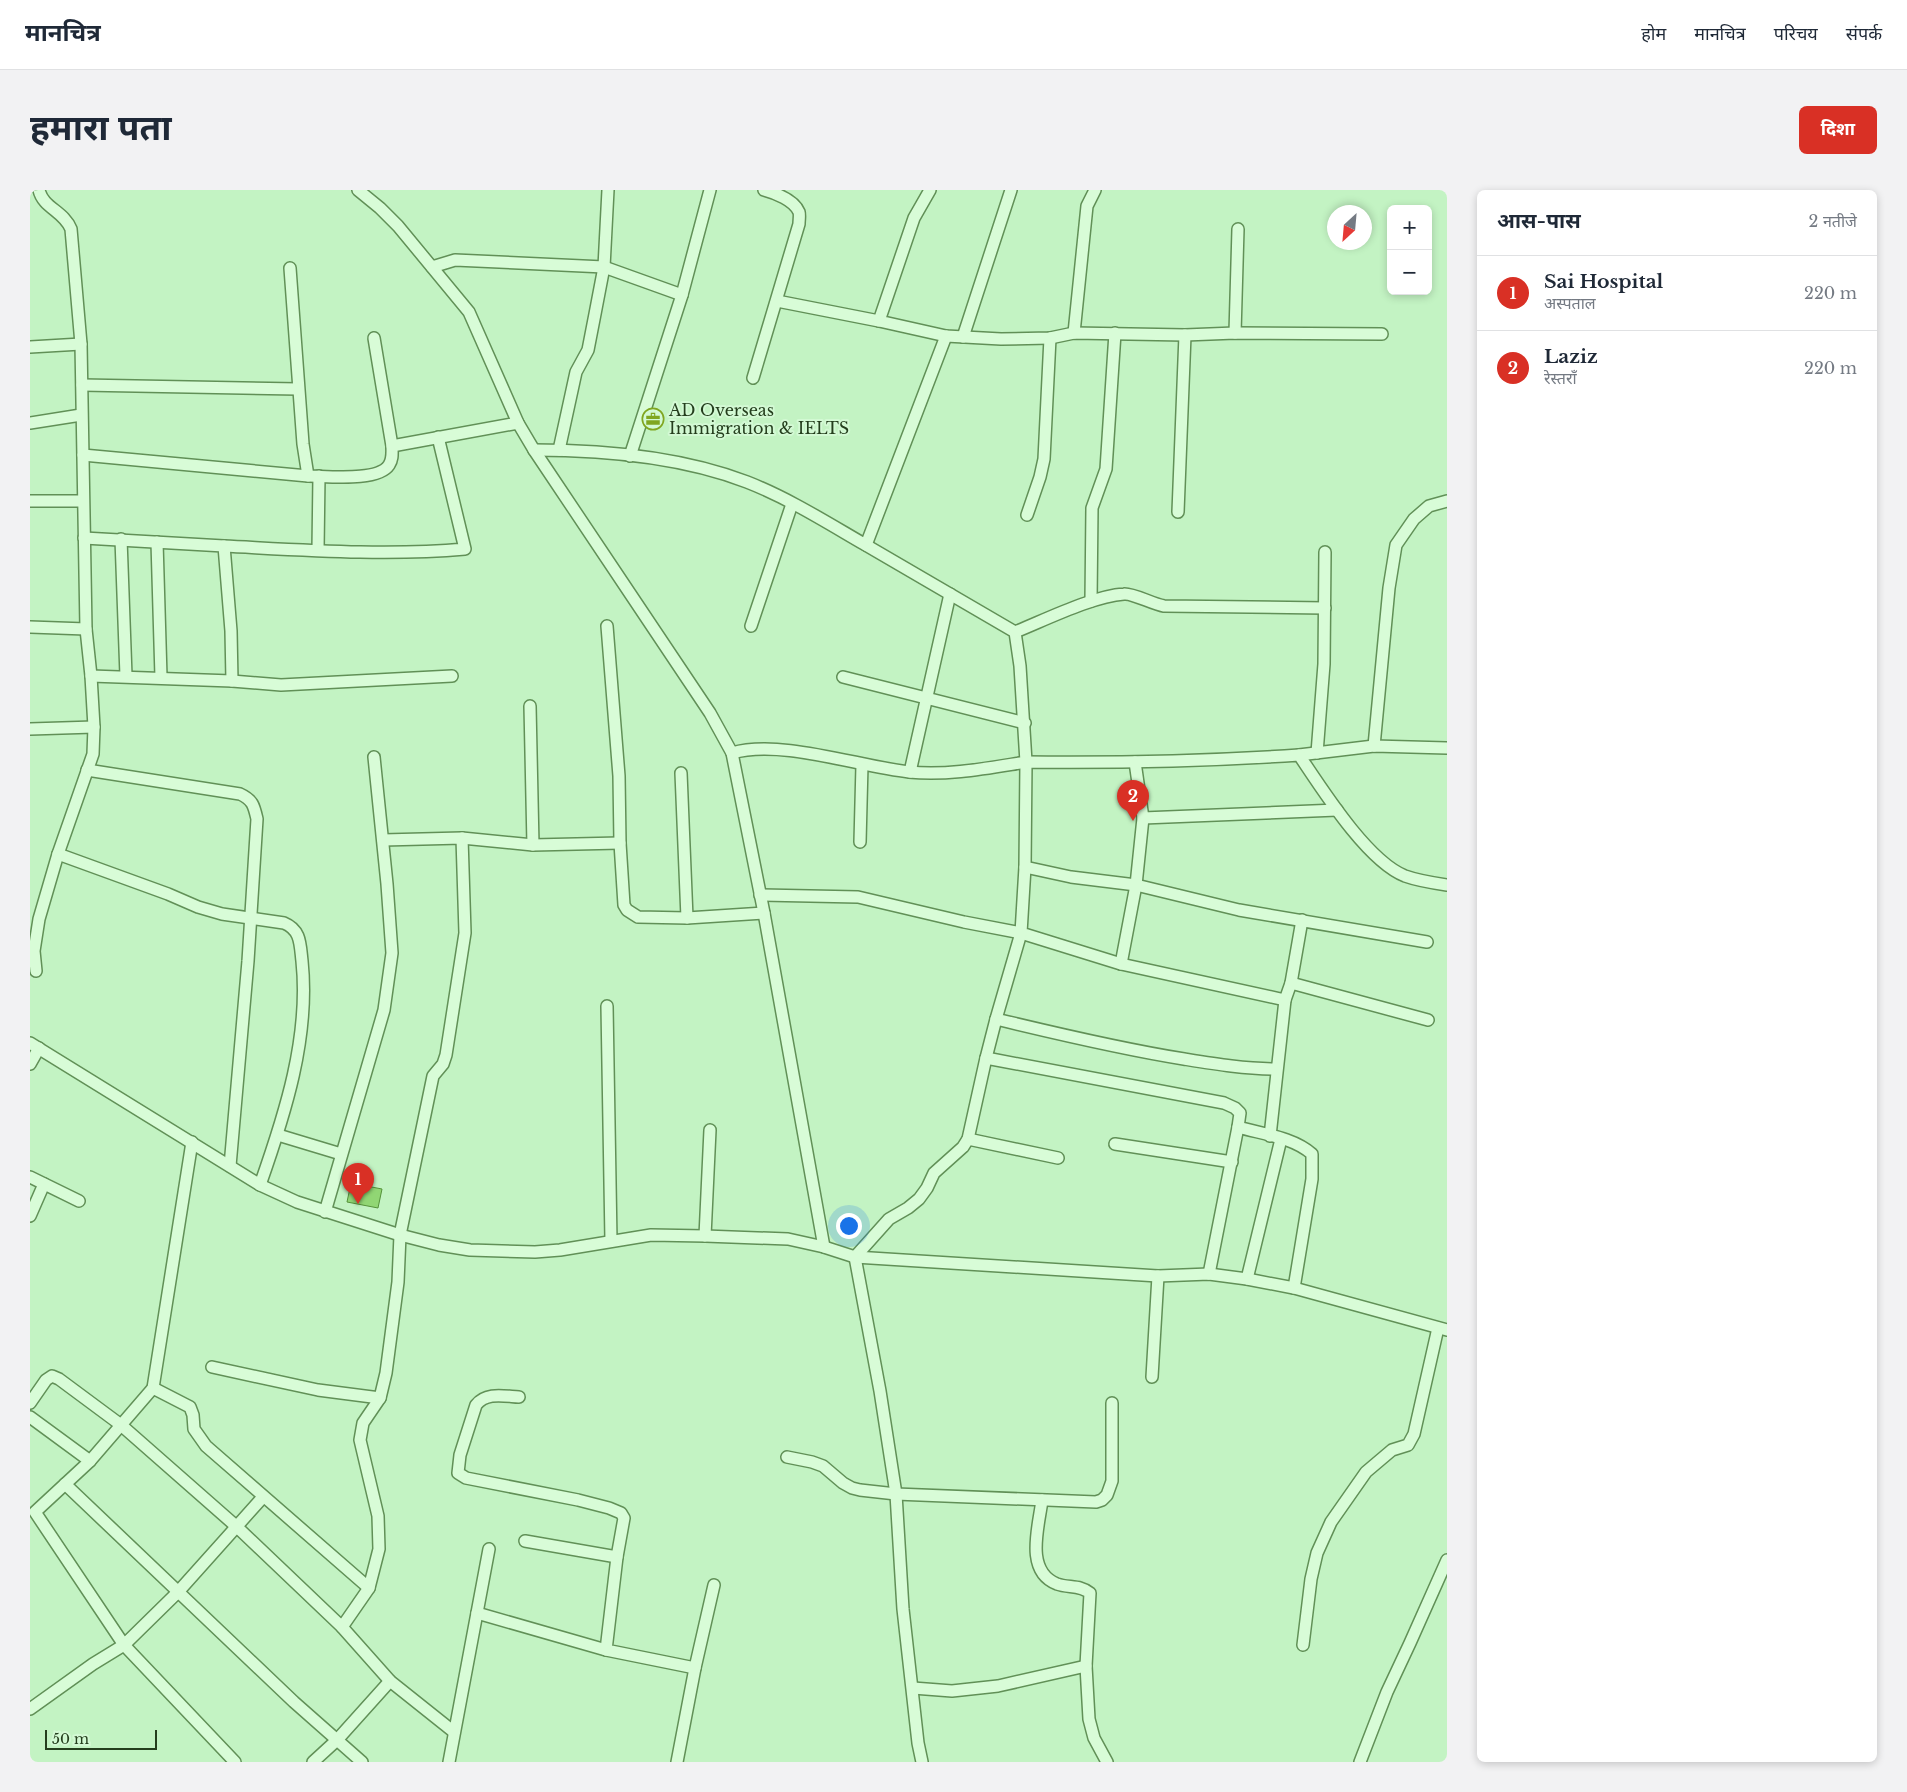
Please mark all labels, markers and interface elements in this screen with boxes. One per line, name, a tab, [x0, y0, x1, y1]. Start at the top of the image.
text: मानचित्र	[25, 18, 101, 47]
text: होम	[1641, 23, 1666, 45]
text: मानचित्र	[1694, 23, 1746, 45]
text: परिचय	[1774, 23, 1818, 45]
text: संपर्क	[1846, 23, 1882, 45]
text: हमारा पता	[30, 106, 171, 149]
button: दिशा	[1799, 106, 1877, 154]
north arrow	[1327, 205, 1372, 250]
map controls	[1387, 205, 1432, 295]
button: +	[1387, 205, 1432, 250]
text: आस-पास	[1497, 208, 1581, 234]
text: 2 नतीजे	[1809, 211, 1857, 231]
button: −	[1387, 250, 1432, 295]
text: Sai Hospital	[1544, 270, 1663, 293]
text: 1	[1510, 283, 1516, 303]
text: 220 m	[1804, 283, 1857, 303]
text: अस्पताल	[1544, 293, 1596, 313]
text: Laziz	[1544, 345, 1598, 368]
text: 2	[1508, 358, 1518, 378]
text: 220 m	[1804, 358, 1857, 378]
text: रेस्तराँ	[1544, 368, 1577, 388]
place label: AD Overseas Immigration & IELTS	[668, 400, 849, 438]
office icon: AD Overseas Immigration & IELTS	[641, 407, 665, 431]
pin: 2	[1117, 780, 1149, 821]
pin: 1	[342, 1163, 374, 1204]
your location	[836, 1213, 862, 1239]
scale bar	[45, 1727, 158, 1750]
text: 50 m	[52, 1730, 89, 1748]

